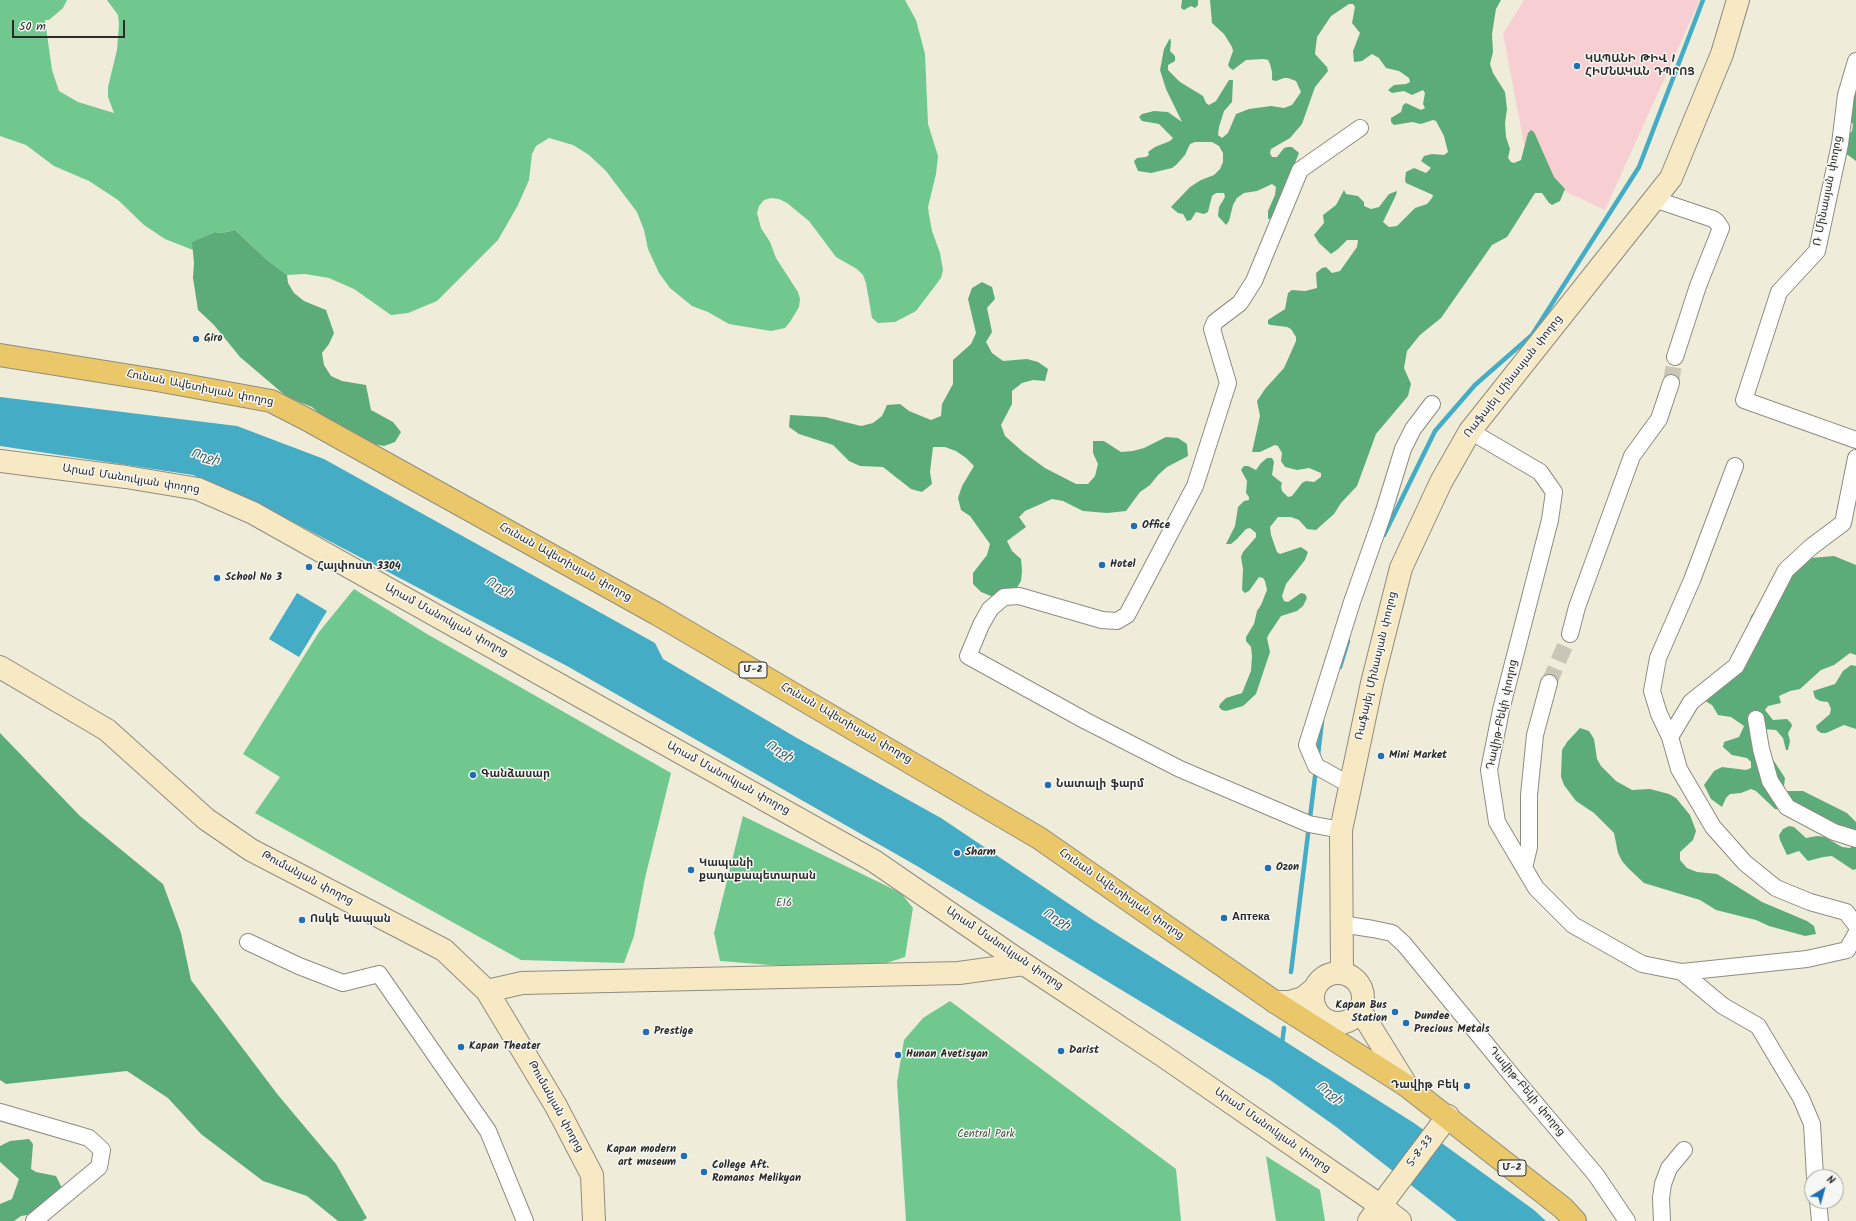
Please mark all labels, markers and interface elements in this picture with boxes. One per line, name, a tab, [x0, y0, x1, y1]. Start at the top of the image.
scale bar	[14, 12, 127, 38]
text: 50 m	[19, 17, 46, 36]
place label: ԿԱՊԱՆԻ ԹԻՎ 1 ՀԻՄՆԱԿԱՆ ԴՊՐՈՑ	[1585, 53, 1695, 79]
marker: ԿԱՊԱՆԻ ԹԻՎ 1 ՀԻՄՆԱԿԱՆ ԴՊՐՈՑ	[1572, 61, 1582, 71]
street label: Ռ Մինասյան փողոց	[1812, 135, 1846, 247]
street label: Ռաֆայել Մինասյան փողոց	[1462, 313, 1566, 441]
place label: Giro	[204, 332, 222, 346]
marker: Giro	[191, 334, 201, 344]
street label: Հունան Ավետիսյան փողոց	[125, 368, 275, 410]
water label: Ողջի	[189, 447, 221, 469]
street label: Արամ Մանուկյան փողոց	[61, 463, 201, 497]
place label: Office	[1142, 519, 1170, 533]
street label: Հունան Ավետիսյան փողոց	[496, 521, 634, 605]
marker: Office	[1129, 521, 1139, 531]
place label: Hotel	[1110, 558, 1135, 572]
place label: Հայփոստ 3304	[317, 560, 401, 574]
marker: Hotel	[1097, 560, 1107, 570]
marker: Հայփոստ 3304	[304, 562, 314, 572]
place label: School No 3	[225, 571, 282, 585]
marker: School No 3	[212, 573, 222, 583]
water label: Ողջի	[483, 575, 515, 601]
street label: Արամ Մանուկյան փողոց	[382, 582, 510, 660]
street label: Ռաֆայել Մինասյան փողոց	[1353, 590, 1401, 742]
street label: Դավիթ-Բեկի փողոց	[1485, 659, 1521, 771]
road number: Մ-2	[739, 662, 767, 678]
street label: Հունան Ավետիսյան փողոց	[778, 681, 914, 767]
water label: Ողջի	[763, 738, 795, 766]
street label: Արամ Մանուկյան փողոց	[664, 740, 792, 818]
place label: Mini Market	[1389, 749, 1447, 763]
marker: Mini Market	[1376, 751, 1386, 761]
place label: Գանձասար	[481, 768, 550, 782]
marker: Գանձասար	[468, 770, 478, 780]
place label: Նատալի ֆարմ	[1056, 778, 1144, 792]
marker: Նատալի ֆարմ	[1043, 780, 1053, 790]
place label: Sharm	[965, 846, 996, 860]
street label: Հունան Ավետիսյան փողոց	[1056, 847, 1186, 943]
marker: Sharm	[952, 848, 962, 858]
street label: Թումանյան փողոց	[259, 849, 355, 909]
place label: Կապանի քաղաքապետարան	[699, 857, 816, 883]
place label: Ozon	[1276, 861, 1299, 875]
marker: Ozon	[1263, 863, 1273, 873]
marker: Կապանի քաղաքապետարան	[686, 865, 696, 875]
park label: E16	[776, 897, 792, 911]
street label: Արամ Մանուկյան փողոց	[943, 905, 1065, 993]
water label: Ողջի	[1040, 906, 1072, 934]
place label: Аптека	[1232, 911, 1270, 925]
place label: Ոսկե Կապան	[310, 913, 391, 927]
marker: Аптека	[1219, 913, 1229, 923]
marker: Ոսկե Կապան	[297, 915, 307, 925]
place label: Kapan Bus Station	[1336, 999, 1387, 1025]
marker: Kapan Bus Station	[1390, 1007, 1400, 1017]
place label: Dundee Precious Metals	[1414, 1010, 1490, 1036]
marker: Dundee Precious Metals	[1401, 1018, 1411, 1028]
place label: Prestige	[654, 1025, 693, 1039]
marker: Prestige	[641, 1027, 651, 1037]
place label: Kapan Theater	[469, 1040, 541, 1054]
marker: Kapan Theater	[456, 1042, 466, 1052]
place label: Darist	[1069, 1044, 1099, 1058]
street label: Դավիթ-Բեկի փողոց	[1485, 1045, 1567, 1139]
marker: Darist	[1056, 1046, 1066, 1056]
place label: Hunan Avetisyan	[906, 1048, 988, 1062]
marker: Hunan Avetisyan	[893, 1050, 903, 1060]
street label: Թումանյան փողոց	[524, 1059, 586, 1155]
water label: Ողջի	[1313, 1079, 1345, 1109]
place label: Դավիթ Բեկ	[1391, 1079, 1459, 1093]
marker: Դավիթ Բեկ	[1462, 1081, 1472, 1091]
street label: Արամ Մանուկյան փողոց	[1211, 1086, 1333, 1176]
park label: Central Park	[957, 1128, 1015, 1142]
street label: Տ-8-33	[1405, 1134, 1437, 1170]
place label: Kapan modern art museum	[607, 1143, 676, 1169]
marker: Kapan modern art museum	[679, 1151, 689, 1161]
place label: College Aft. Romanos Melikyan	[712, 1159, 801, 1185]
road number: Մ-2	[1498, 1160, 1526, 1176]
marker: College Aft. Romanos Melikyan	[699, 1167, 709, 1177]
north arrow	[1804, 1169, 1844, 1209]
text: N	[1822, 1171, 1839, 1189]

